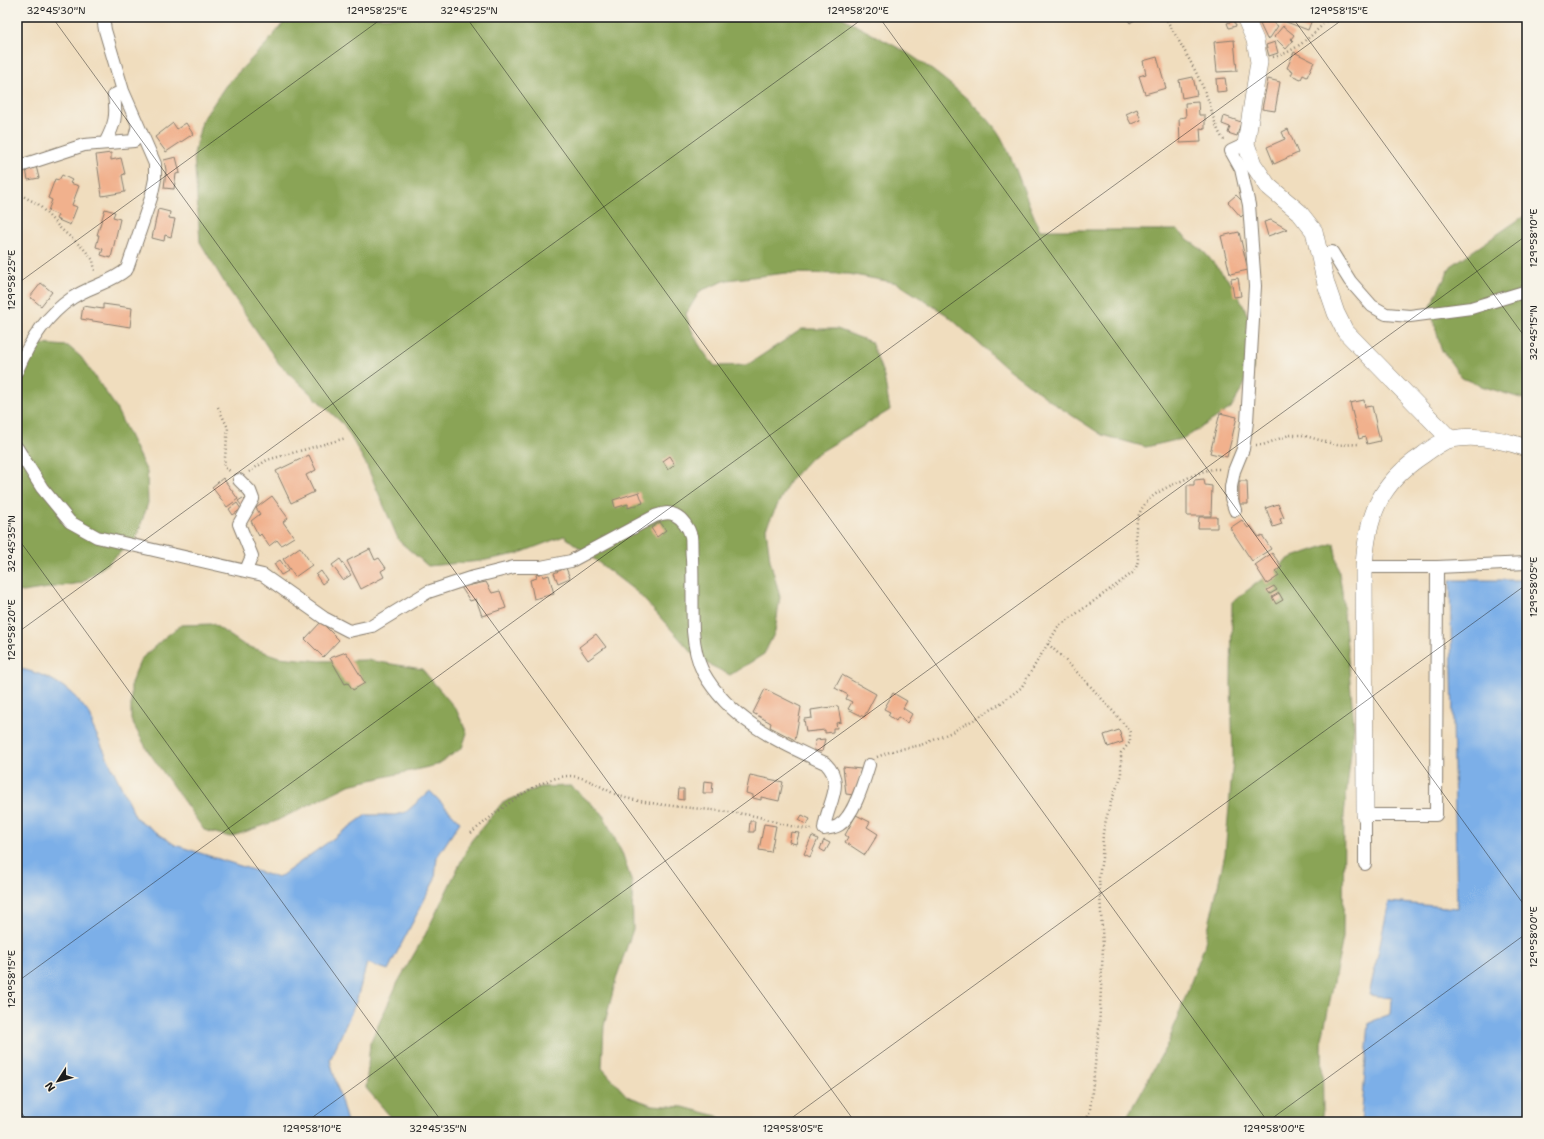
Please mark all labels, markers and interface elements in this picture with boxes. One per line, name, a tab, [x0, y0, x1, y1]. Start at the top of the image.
text: 32°45'30"N	[26, 4, 86, 17]
text: 129°58'25"E	[347, 4, 407, 17]
text: 32°45'25"N	[440, 4, 498, 17]
text: 129°58'20"E	[827, 4, 889, 17]
text: 129°58'15"E	[1310, 4, 1368, 17]
text: 129°58'10"E	[1527, 209, 1540, 267]
text: 129°58'25"E	[5, 250, 18, 310]
text: 32°45'15"N	[1527, 305, 1540, 361]
text: 32°45'35"N	[5, 515, 18, 573]
text: 129°58'05"E	[1527, 557, 1540, 617]
text: 129°58'20"E	[5, 599, 18, 661]
text: 129°58'00"E	[1527, 906, 1540, 968]
text: 129°58'15"E	[5, 950, 18, 1008]
north arrow	[38, 1061, 78, 1101]
text: N	[42, 1078, 59, 1095]
text: 129°58'10"E	[283, 1122, 341, 1135]
text: 32°45'35"N	[409, 1122, 467, 1135]
text: 129°58'05"E	[763, 1122, 823, 1135]
text: 129°58'00"E	[1243, 1122, 1305, 1135]

